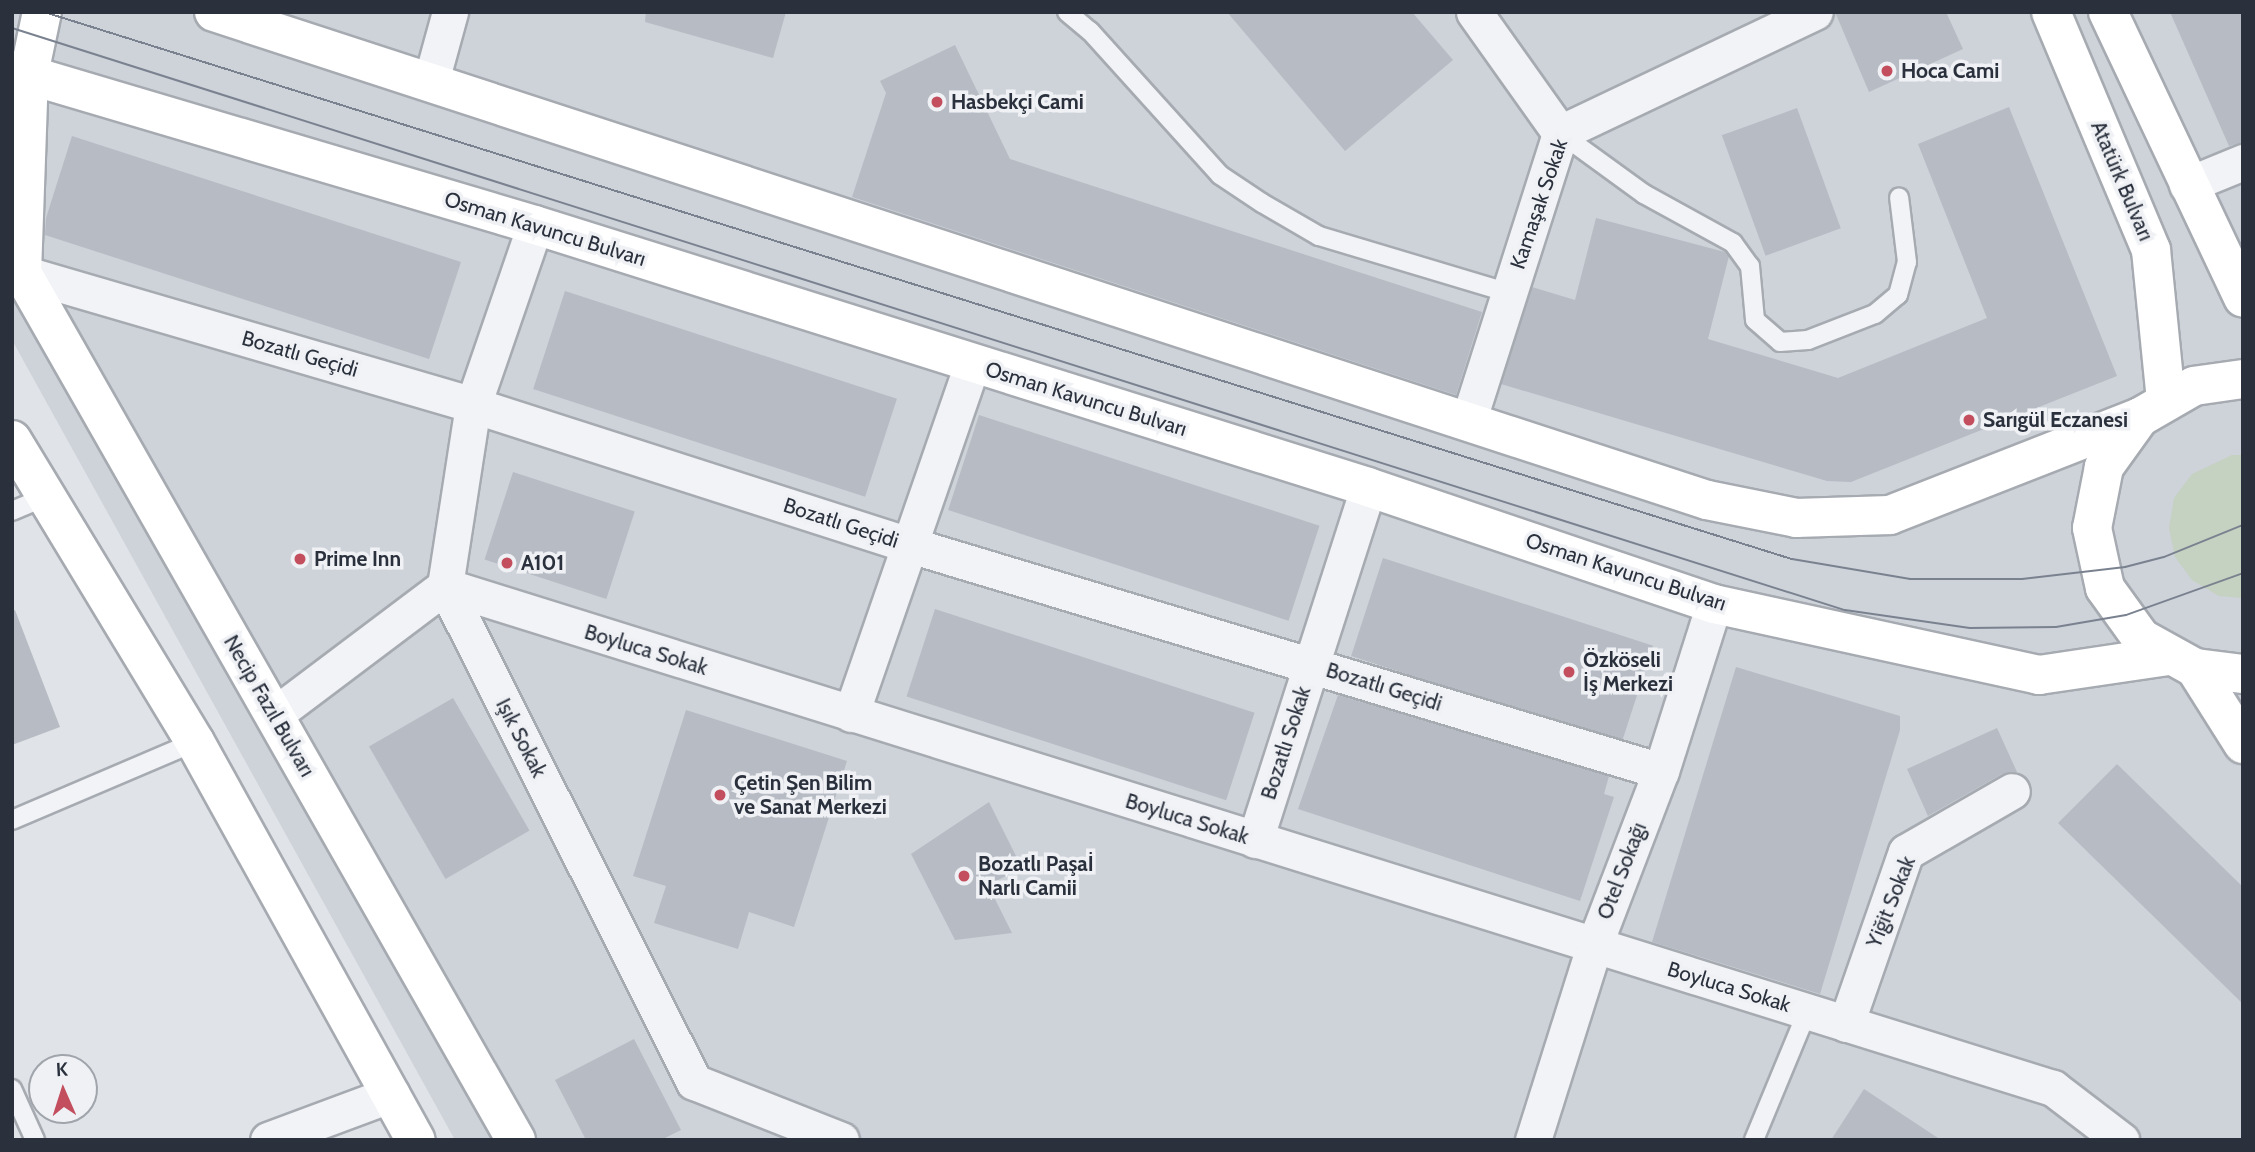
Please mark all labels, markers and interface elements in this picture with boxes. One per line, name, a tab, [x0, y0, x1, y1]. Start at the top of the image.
place label: Hoca Cami	[1901, 58, 1999, 84]
marker: Hoca Cami	[1879, 63, 1895, 79]
place label: Hasbekçi Cami	[951, 89, 1084, 115]
marker: Hasbekçi Cami	[929, 94, 945, 110]
street label: Atatürk Bulvarı	[2085, 117, 2159, 245]
street label: Kamaşak Sokak	[1505, 136, 1573, 272]
street label: Osman Kavuncu Bulvarı	[441, 186, 649, 272]
street label: Bozatlı Geçidi	[239, 325, 361, 383]
street label: Osman Kavuncu Bulvarı	[982, 356, 1190, 442]
place label: Sarıgül Eczanesi	[1983, 407, 2128, 433]
marker: Sarıgül Eczanesi	[1961, 412, 1977, 428]
street label: Bozatlı Geçidi	[780, 493, 902, 553]
street label: Osman Kavuncu Bulvarı	[1523, 528, 1729, 616]
place label: Prime Inn	[314, 546, 401, 572]
place label: A101	[521, 550, 564, 576]
marker: Prime Inn	[292, 551, 308, 567]
marker: A101	[499, 555, 515, 571]
street label: Boyluca Sokak	[581, 619, 711, 681]
street label: Necip Fazıl Bulvarı	[218, 631, 320, 781]
place label: Özköseli İş Merkezi	[1583, 647, 1673, 697]
street label: Bozatlı Geçidi	[1323, 657, 1445, 717]
marker: Özköseli İş Merkezi	[1561, 664, 1577, 680]
street label: Bozatlı Sokak	[1256, 683, 1316, 803]
street label: Işık Sokak	[490, 694, 552, 782]
place label: Çetin Şen Bilim ve Sanat Merkezi	[734, 770, 887, 820]
marker: Çetin Şen Bilim ve Sanat Merkezi	[712, 787, 728, 803]
street label: Boyluca Sokak	[1122, 788, 1252, 850]
street label: Otel Sokağı	[1592, 819, 1652, 923]
place label: Bozatlı Paşaİ Narlı Camii	[978, 851, 1094, 901]
street label: Yiğit Sokak	[1861, 853, 1921, 951]
marker: Bozatlı Paşaİ Narlı Camii	[956, 868, 972, 884]
street label: Boyluca Sokak	[1664, 956, 1794, 1018]
north arrow	[28, 1054, 98, 1124]
text: K	[55, 1058, 69, 1081]

